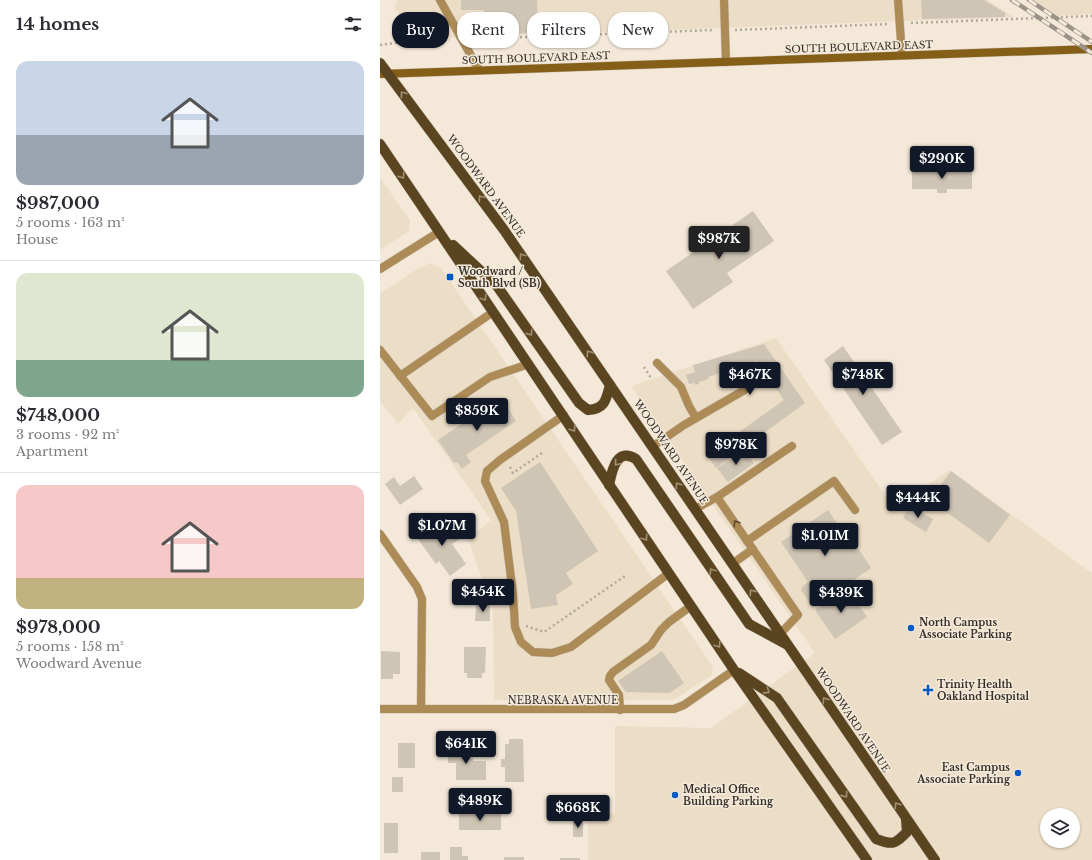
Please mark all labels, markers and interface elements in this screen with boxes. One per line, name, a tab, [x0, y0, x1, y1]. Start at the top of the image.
chip: Buy	[392, 12, 449, 48]
chip: Rent	[457, 12, 519, 48]
chip: Filters	[527, 12, 600, 48]
chip: New	[608, 12, 668, 48]
icon: filters	[342, 13, 364, 35]
text: 14 homes	[16, 14, 99, 35]
street label: SOUTH BOULEVARD EAST	[785, 38, 933, 56]
street label: SOUTH BOULEVARD EAST	[462, 49, 610, 67]
icon: home	[154, 87, 226, 159]
one-way arrow	[401, 91, 408, 98]
street label: WOODWARD AVENUE	[444, 131, 528, 240]
pin: $290K	[914, 146, 970, 180]
text: $290K	[919, 150, 965, 167]
one-way arrow	[397, 172, 404, 179]
text: $987,000	[16, 193, 100, 214]
one-way arrow	[479, 195, 486, 202]
text: 5 rooms · 163 m²	[16, 214, 125, 231]
pin: $987K	[691, 226, 747, 260]
text: $987K	[698, 230, 740, 247]
text: House	[16, 231, 58, 248]
one-way arrow	[520, 254, 527, 261]
place label: Woodward / South Blvd (SB)	[457, 265, 541, 290]
marker: Woodward / South Blvd (SB)	[445, 272, 455, 282]
one-way arrow	[479, 294, 486, 301]
icon: home	[154, 299, 226, 371]
one-way arrow	[525, 329, 533, 336]
one-way arrow	[586, 350, 594, 357]
pin: $467K	[722, 362, 778, 396]
pin: $748K	[835, 362, 891, 396]
text: $467K	[728, 366, 772, 383]
text: $748K	[842, 366, 884, 383]
street label: WOODWARD AVENUE	[630, 396, 711, 507]
pin: $859K	[449, 398, 505, 432]
text: $859K	[455, 402, 499, 419]
text: $748,000	[16, 405, 100, 426]
one-way arrow	[568, 425, 576, 432]
text: 3 rooms · 92 m²	[16, 426, 120, 443]
pin: $978K	[708, 432, 764, 466]
text: $978K	[715, 436, 757, 453]
text: Apartment	[16, 443, 88, 460]
one-way arrow	[615, 458, 622, 466]
one-way arrow	[675, 482, 683, 489]
pin: $444K	[890, 485, 946, 519]
text: $444K	[896, 489, 940, 506]
icon: home	[154, 511, 226, 583]
pin: $1.07M	[409, 513, 475, 547]
text: $1.07M	[418, 517, 466, 534]
one-way arrow	[734, 521, 741, 528]
pin: $1.01M	[792, 523, 858, 557]
text: $1.01M	[801, 527, 849, 544]
one-way arrow	[640, 533, 647, 540]
one-way arrow	[710, 568, 717, 575]
pin: $454K	[455, 579, 511, 613]
pin: $439K	[813, 580, 869, 614]
text: $454K	[461, 583, 505, 600]
text: $439K	[819, 584, 863, 601]
one-way arrow	[750, 590, 757, 597]
place label: North Campus Associate Parking	[918, 616, 1013, 641]
text: $978,000	[16, 617, 101, 638]
marker: North Campus Associate Parking	[906, 623, 916, 633]
text: 5 rooms · 158 m²	[16, 638, 124, 655]
one-way arrow	[713, 641, 720, 648]
text: Woodward Avenue	[16, 655, 142, 672]
street label: WOODWARD AVENUE	[812, 664, 893, 775]
place label: Trinity Health Oakland Hospital	[937, 678, 1030, 703]
marker: Trinity Health Oakland Hospital	[922, 684, 934, 696]
one-way arrow	[763, 686, 770, 694]
street label: NEBRASKA AVENUE	[508, 694, 618, 707]
one-way arrow	[823, 697, 830, 704]
pin: $641K	[438, 731, 494, 765]
text: $641K	[445, 735, 487, 752]
place label: East Campus Associate Parking	[916, 761, 1011, 786]
marker: East Campus Associate Parking	[1013, 768, 1023, 778]
place label: Medical Office Building Parking	[683, 783, 774, 808]
pin: $489K	[452, 788, 508, 822]
marker: Medical Office Building Parking	[670, 790, 680, 800]
one-way arrow	[840, 790, 847, 797]
text: $489K	[458, 792, 502, 809]
pin: $668K	[550, 795, 606, 829]
text: $668K	[556, 799, 600, 816]
one-way arrow	[894, 802, 902, 809]
map controls	[1040, 808, 1080, 848]
button: layers	[1040, 808, 1080, 848]

